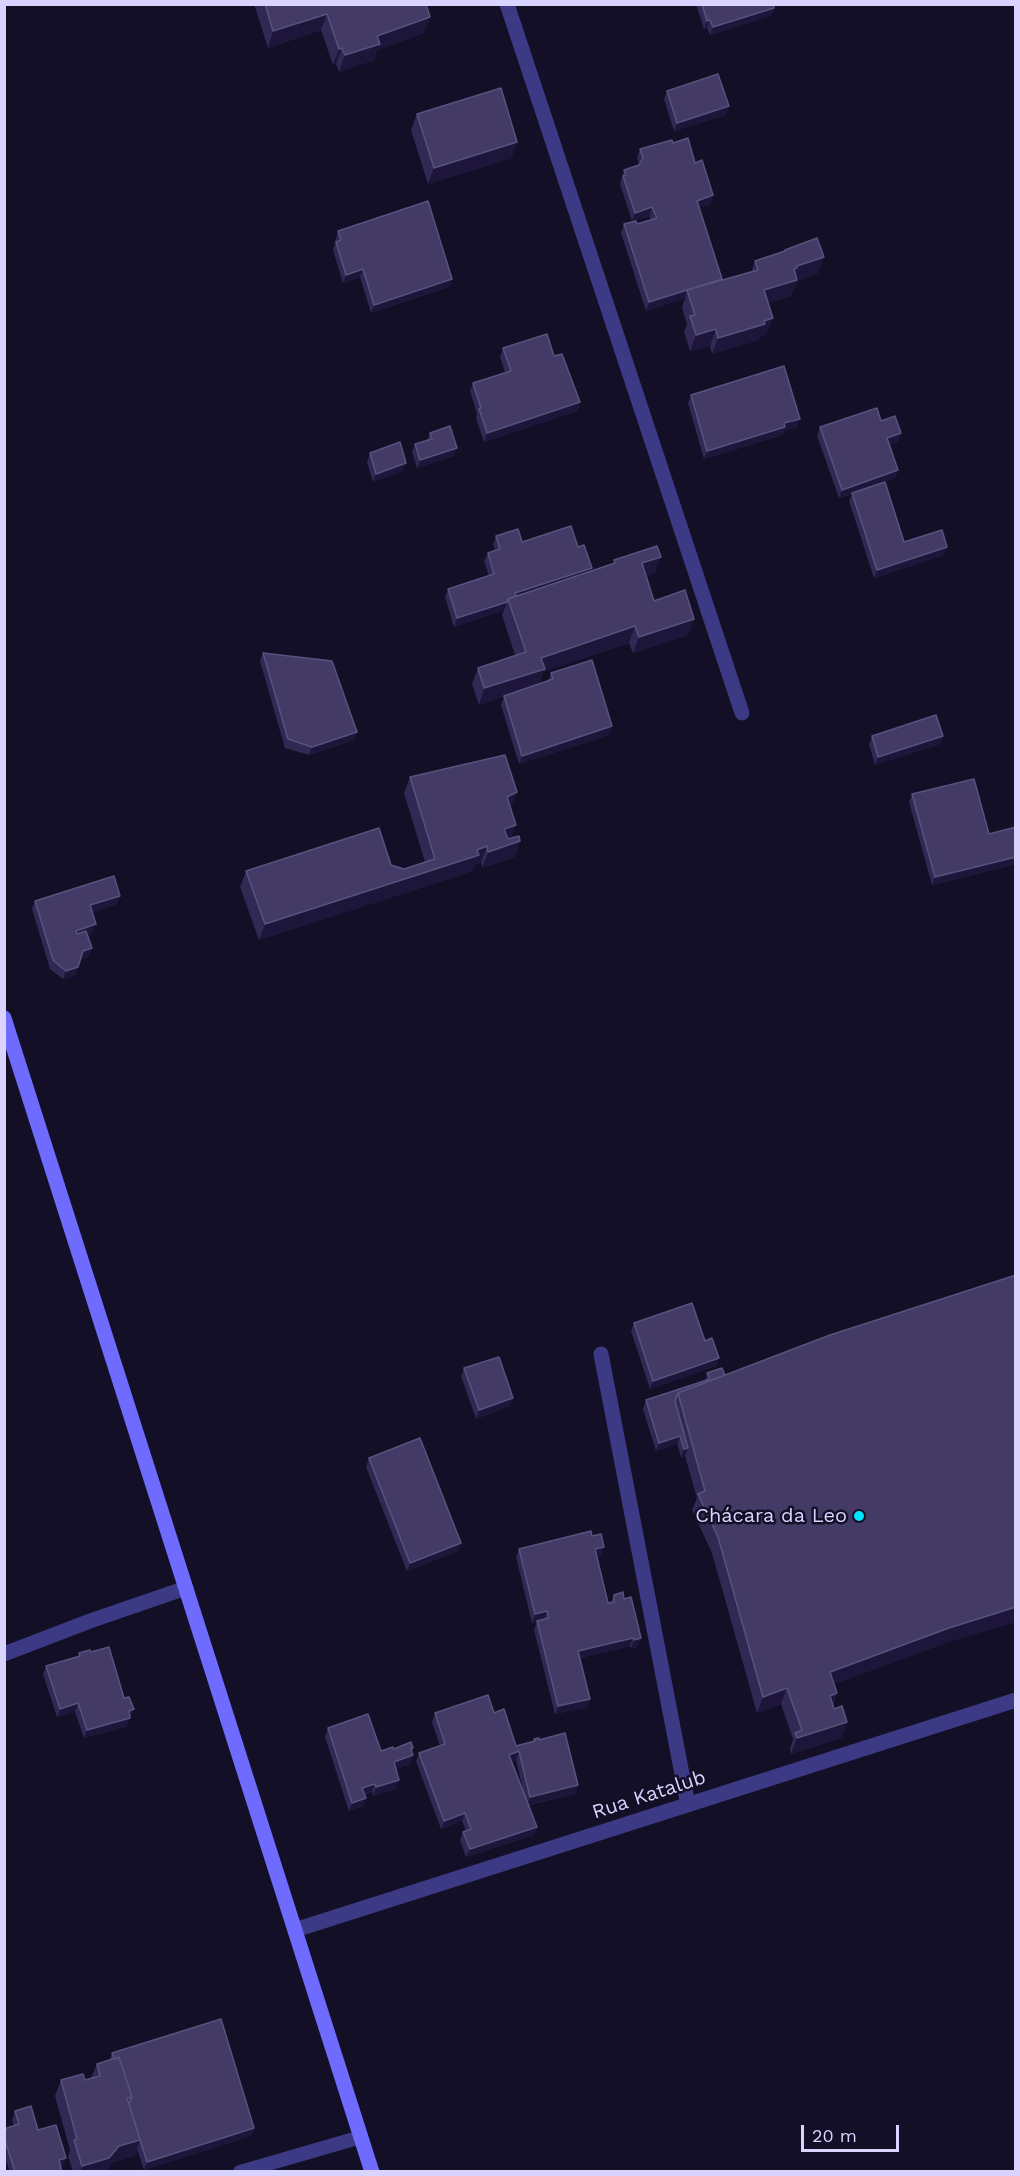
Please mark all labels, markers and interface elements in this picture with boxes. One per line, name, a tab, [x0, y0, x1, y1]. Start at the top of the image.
place label: Chácara da Leo	[695, 1504, 847, 1528]
marker: Chácara da Leo	[852, 1509, 866, 1523]
street label: Rua Katalub	[589, 1765, 709, 1825]
scale bar	[804, 2113, 902, 2151]
text: 20 m	[812, 2125, 857, 2146]

